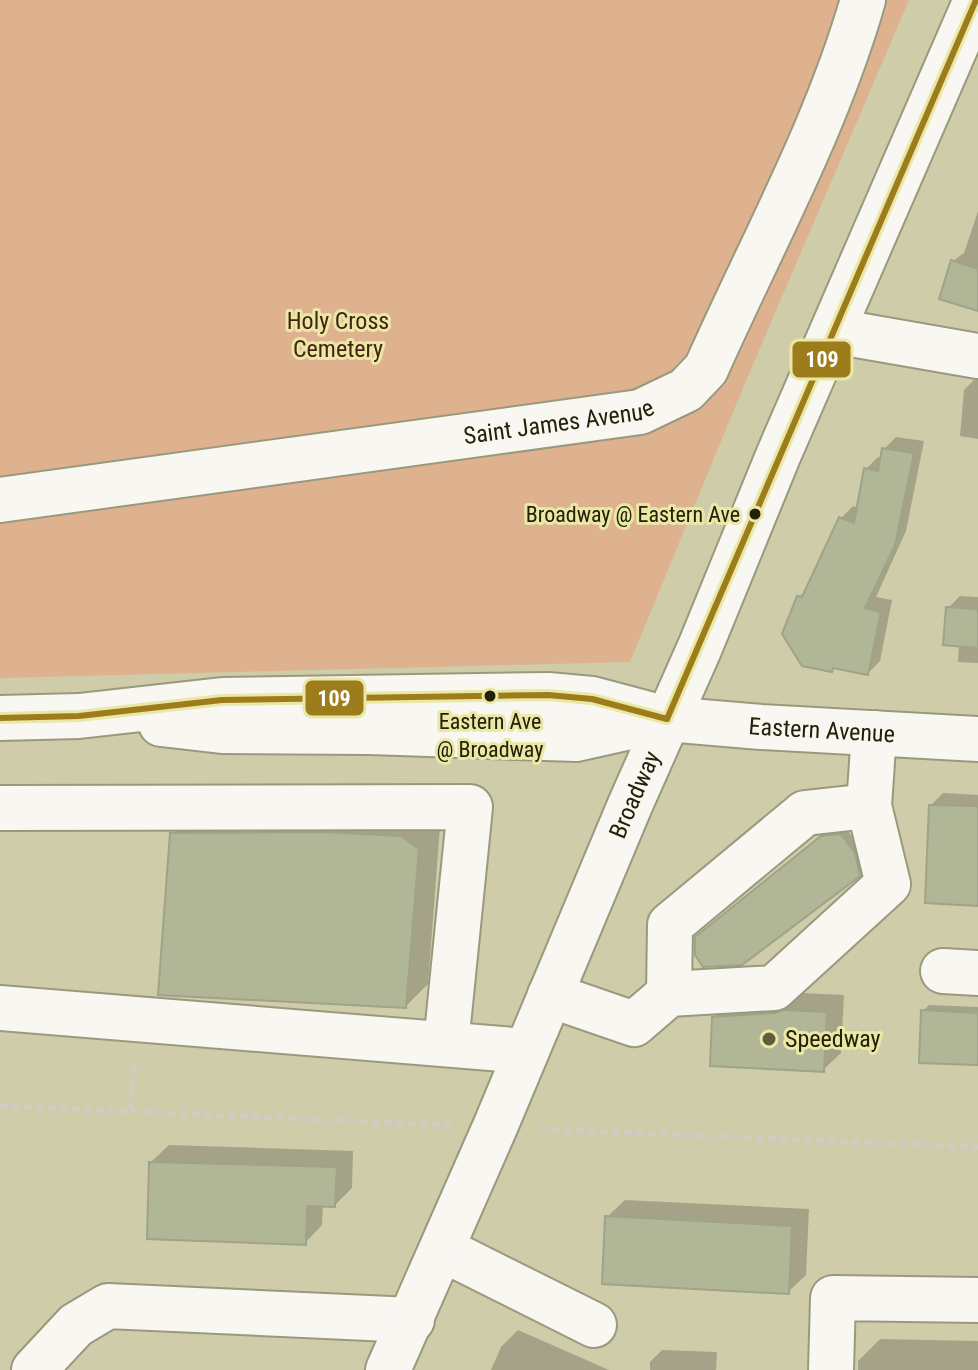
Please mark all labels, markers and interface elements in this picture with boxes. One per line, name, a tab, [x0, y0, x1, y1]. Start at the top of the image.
park label: Holy Cross Cemetery	[287, 307, 389, 363]
line badge: 109	[791, 340, 852, 379]
text: 109	[805, 347, 839, 372]
street label: Saint James Avenue	[462, 393, 659, 450]
place label: Broadway @ Eastern Ave	[526, 502, 740, 527]
marker: Broadway @ Eastern Ave	[747, 506, 763, 522]
line badge: 109	[304, 679, 365, 717]
text: 109	[317, 686, 351, 711]
marker: Eastern Ave @ Broadway	[482, 688, 498, 704]
place label: Eastern Ave @ Broadway	[437, 709, 543, 762]
street label: Eastern Avenue	[748, 712, 896, 748]
street label: Broadway	[604, 747, 666, 843]
place label: Speedway	[785, 1025, 881, 1053]
marker: Speedway	[760, 1030, 778, 1048]

